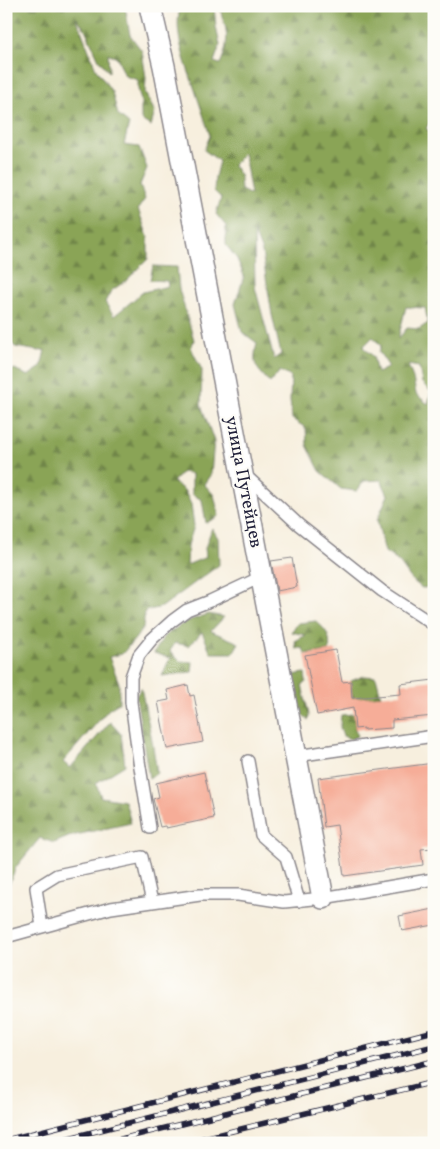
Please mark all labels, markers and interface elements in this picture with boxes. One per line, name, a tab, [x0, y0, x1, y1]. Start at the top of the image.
street label: улица Путейцев	[218, 414, 268, 550]

